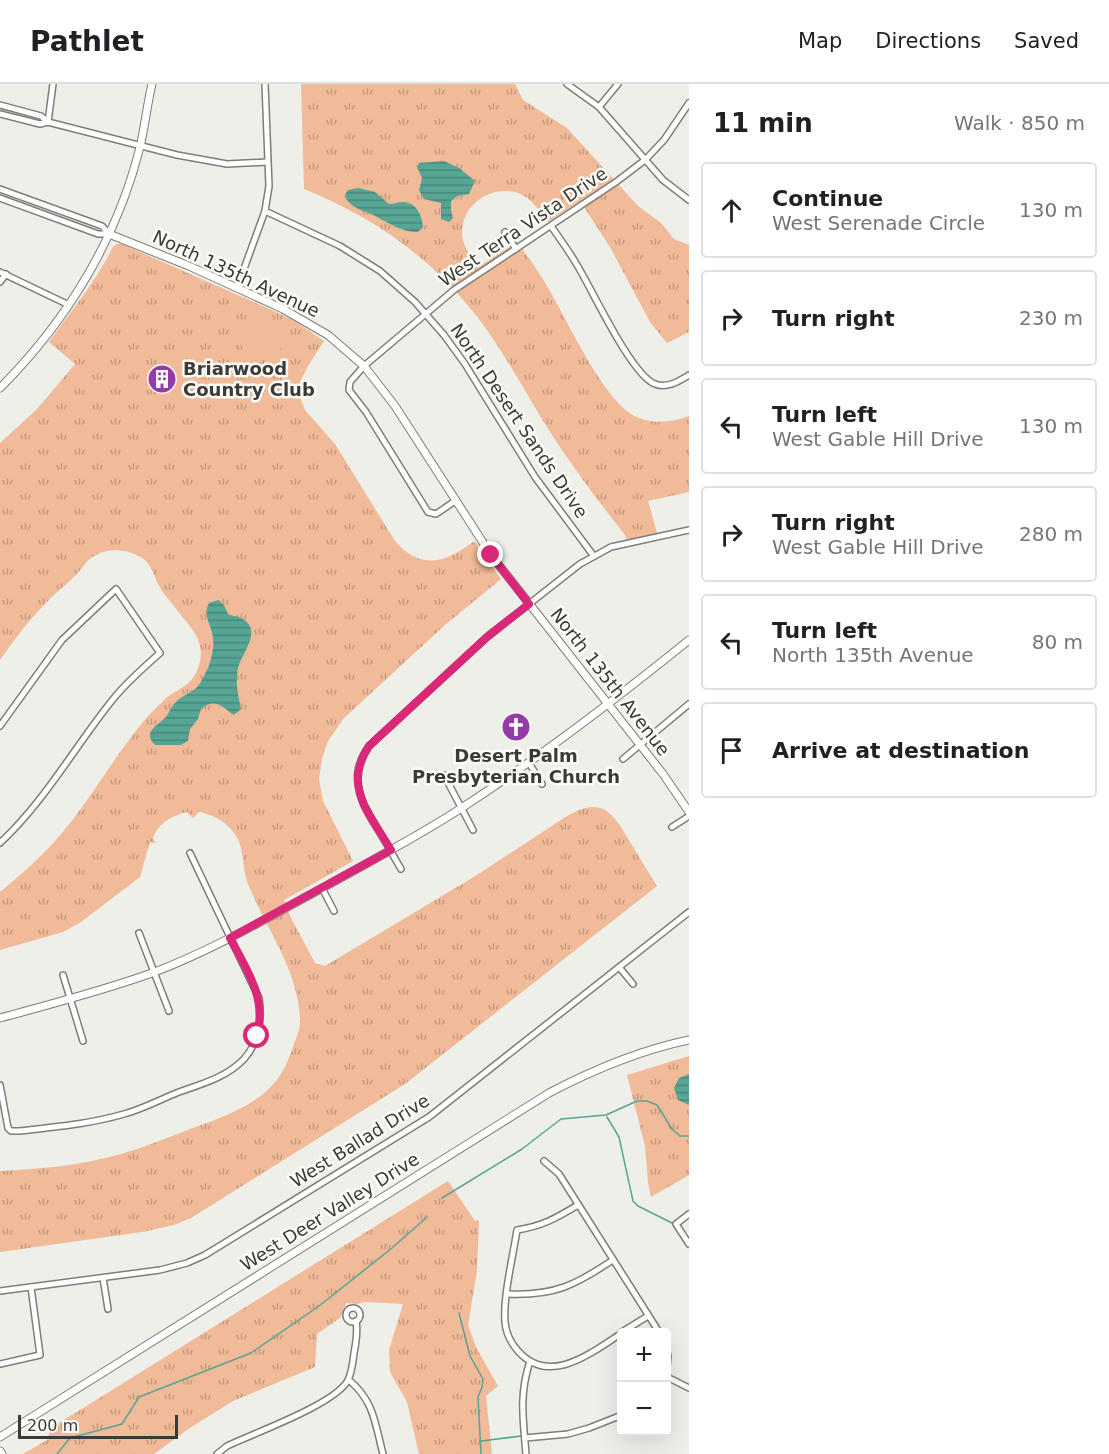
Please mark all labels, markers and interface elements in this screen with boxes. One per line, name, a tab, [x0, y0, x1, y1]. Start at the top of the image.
text: Pathlet	[30, 25, 144, 58]
text: Map	[798, 29, 842, 53]
text: Directions	[875, 29, 981, 53]
text: Saved	[1014, 29, 1079, 53]
text: 11 min	[713, 108, 813, 138]
text: Walk · 850 m	[954, 111, 1085, 135]
street label: West Terra Vista Drive	[435, 162, 611, 291]
text: Continue	[772, 186, 883, 211]
icon: ahead	[715, 194, 748, 227]
text: 130 m	[1019, 198, 1083, 222]
text: West Serenade Circle	[772, 211, 985, 235]
street label: North 135th Avenue	[150, 226, 323, 321]
icon: right	[715, 302, 748, 335]
text: Turn right	[772, 306, 895, 331]
text: 230 m	[1019, 306, 1083, 330]
street label: North Desert Sands Drive	[446, 320, 592, 522]
place label: Briarwood Country Club	[183, 358, 315, 400]
building icon: Briarwood Country Club	[146, 363, 178, 395]
text: Turn left	[772, 402, 877, 427]
icon: left	[715, 410, 748, 443]
text: 130 m	[1019, 414, 1083, 438]
text: West Gable Hill Drive	[772, 427, 984, 451]
text: Turn right	[772, 510, 895, 535]
icon: right	[715, 518, 748, 551]
text: 280 m	[1019, 522, 1083, 546]
text: West Gable Hill Drive	[772, 535, 984, 559]
route end	[477, 541, 503, 567]
street label: North 135th Avenue	[546, 604, 675, 760]
text: Turn left	[772, 618, 877, 643]
icon: left	[715, 626, 748, 659]
text: 80 m	[1032, 630, 1083, 654]
text: North 135th Avenue	[772, 643, 974, 667]
church icon: Desert Palm Presbyterian Church	[500, 711, 532, 743]
icon: arrive	[715, 734, 748, 767]
text: Arrive at destination	[772, 738, 1029, 763]
place label: Desert Palm Presbyterian Church	[412, 745, 620, 787]
route start	[243, 1022, 269, 1048]
street label: West Ballad Drive	[287, 1089, 433, 1192]
street label: West Deer Valley Drive	[237, 1148, 423, 1275]
map controls	[617, 1328, 671, 1436]
button: +	[617, 1328, 671, 1382]
button: −	[617, 1382, 671, 1436]
scale bar	[18, 1412, 178, 1440]
text: 200 m	[27, 1416, 78, 1435]

